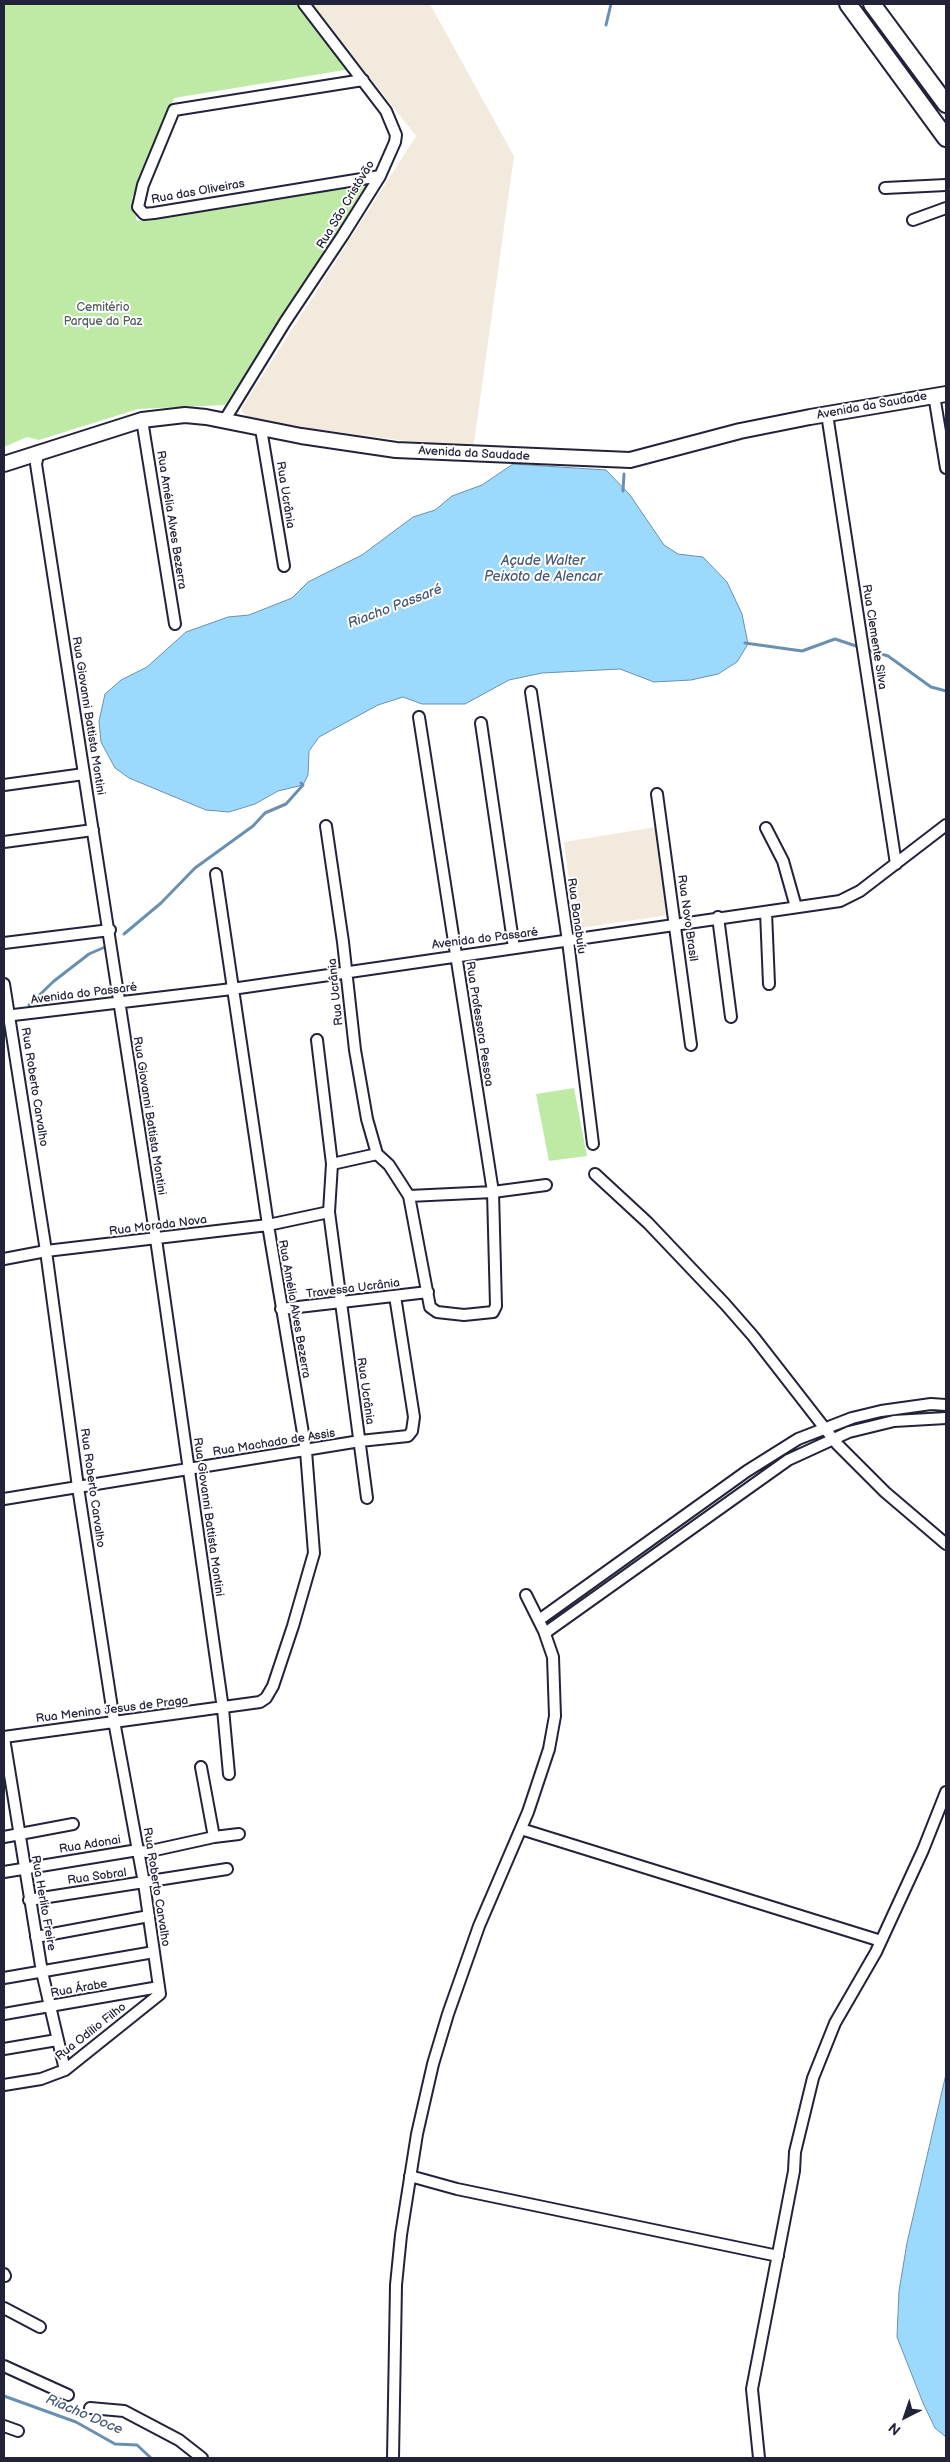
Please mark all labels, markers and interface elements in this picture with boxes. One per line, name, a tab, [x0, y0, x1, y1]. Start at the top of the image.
street label: Rua São Cristóvão	[314, 158, 378, 252]
street label: Rua das Oliveiras	[150, 177, 246, 207]
park label: Cemitério Parque da Paz	[64, 301, 142, 329]
street label: Avenida da Saudade	[816, 389, 928, 423]
street label: Avenida da Saudade	[418, 444, 530, 464]
street label: Rua Amélia Alves Bezerra	[153, 450, 189, 590]
street label: Rua Ucrânia	[273, 460, 297, 530]
water label: Açude Walter Peixoto de Alencar	[484, 553, 602, 586]
water label: Riacho Passaré	[345, 581, 445, 633]
street label: Rua Clemente Silva	[859, 583, 889, 691]
street label: Rua Giovanni Battista Montini	[68, 636, 108, 796]
street label: Rua Novo Brasil	[674, 874, 700, 962]
street label: Rua Banabuíu	[564, 877, 588, 955]
street label: Avenida do Passaré	[431, 925, 539, 953]
street label: Rua Ucrânia	[325, 958, 347, 1026]
street label: Rua Professora Pessoa	[462, 960, 496, 1088]
street label: Avenida do Passaré	[30, 980, 138, 1008]
street label: Rua Roberto Carvalho	[17, 1026, 51, 1148]
street label: Rua Giovanni Battista Montini	[129, 1036, 169, 1196]
street label: Rua Morada Nova	[108, 1213, 208, 1239]
street label: Rua Amélia Alves Bezerra	[275, 1239, 313, 1379]
street label: Travessa Ucrânia	[305, 1276, 401, 1302]
street label: Rua Ucrânia	[353, 1356, 377, 1426]
street label: Rua Machado de Assis	[212, 1426, 336, 1460]
street label: Rua Roberto Carvalho	[76, 1427, 108, 1549]
street label: Rua Giovanni Battista Montini	[190, 1437, 226, 1597]
street label: Rua Menino Jesus de Praga	[35, 1694, 189, 1726]
street label: Rua Roberto Carvalho	[139, 1826, 173, 1948]
street label: Rua Adonai	[58, 1833, 122, 1857]
street label: Rua Herlito Freire	[28, 1854, 58, 1952]
street label: Rua Sobral	[66, 1866, 128, 1888]
street label: Rua Árabe	[49, 1977, 109, 2001]
street label: Rua Odílio Filho	[53, 2000, 129, 2064]
water label: Riacho Doce	[43, 2391, 125, 2439]
north arrow	[880, 2392, 930, 2442]
text: N	[885, 2419, 904, 2439]

